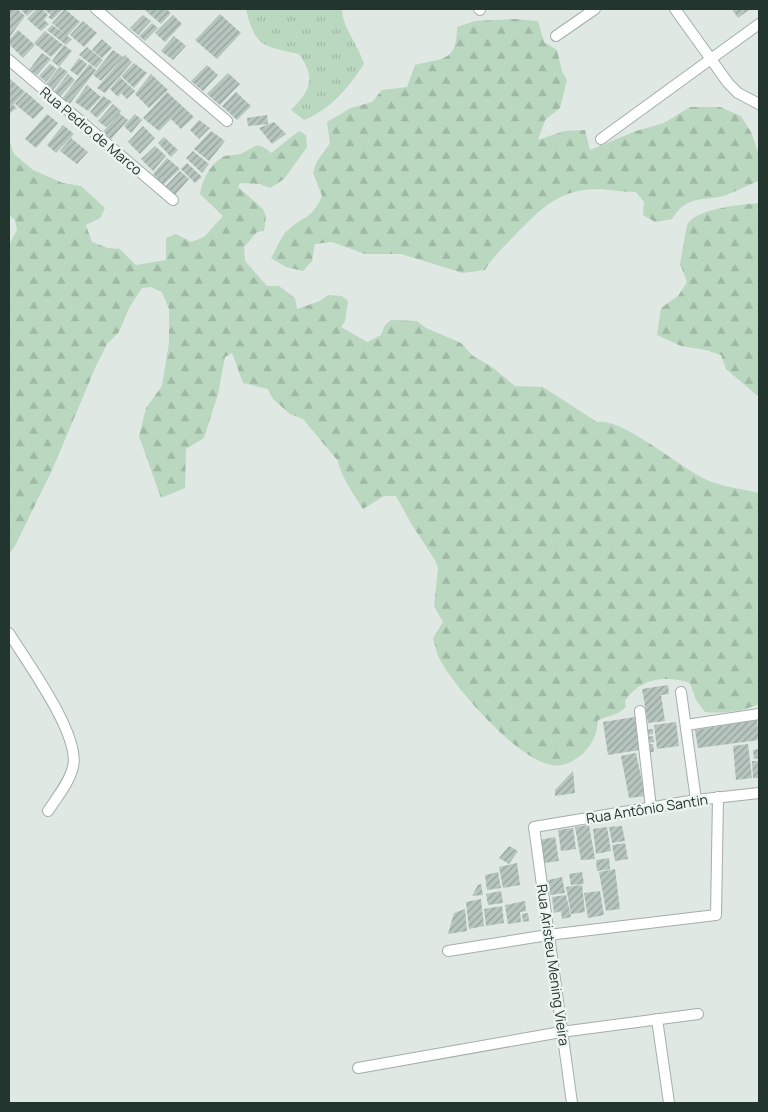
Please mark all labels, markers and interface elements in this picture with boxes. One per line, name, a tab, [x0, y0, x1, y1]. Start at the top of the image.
street label: Rua Pedro de Marco	[36, 82, 147, 179]
street label: Rua Antônio Santin	[585, 789, 709, 828]
street label: Rua Aristeu Mening Vieira	[533, 883, 574, 1047]

